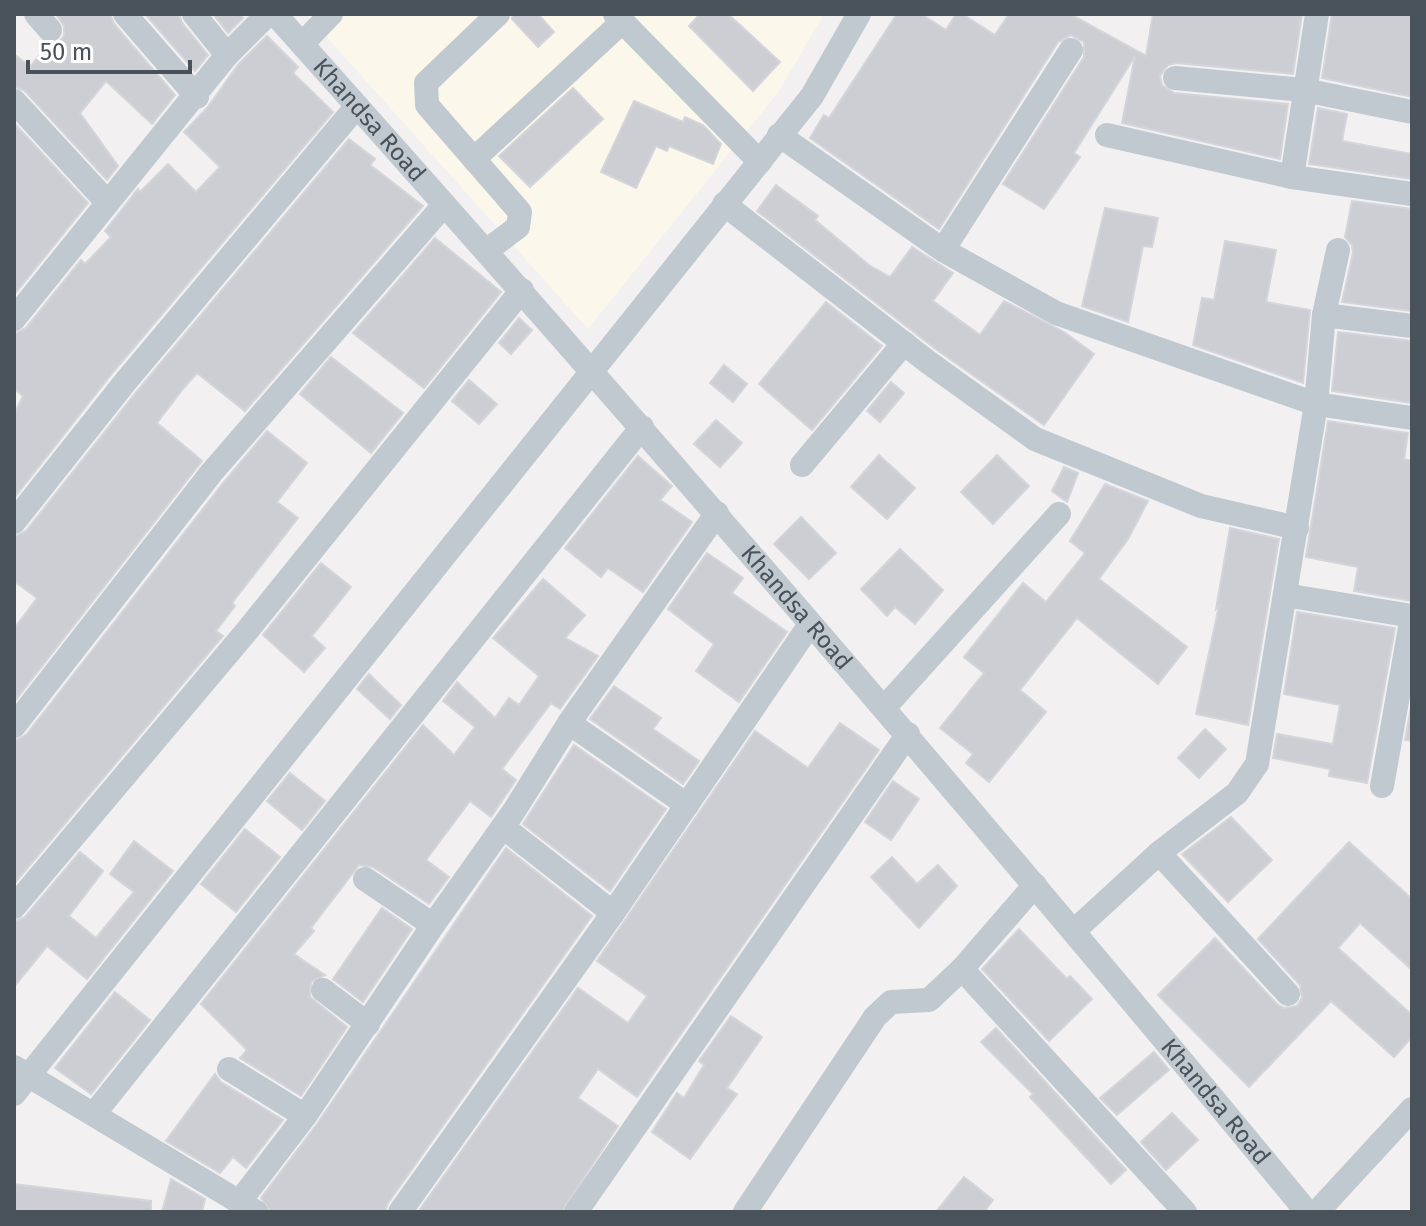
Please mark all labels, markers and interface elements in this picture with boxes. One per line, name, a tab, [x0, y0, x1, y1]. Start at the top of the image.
scale bar	[28, 24, 190, 74]
text: 50 m	[40, 38, 92, 66]
street label: Khandsa Road	[307, 53, 432, 187]
street label: Khandsa Road	[735, 539, 858, 675]
street label: Khandsa Road	[1155, 1033, 1276, 1170]

